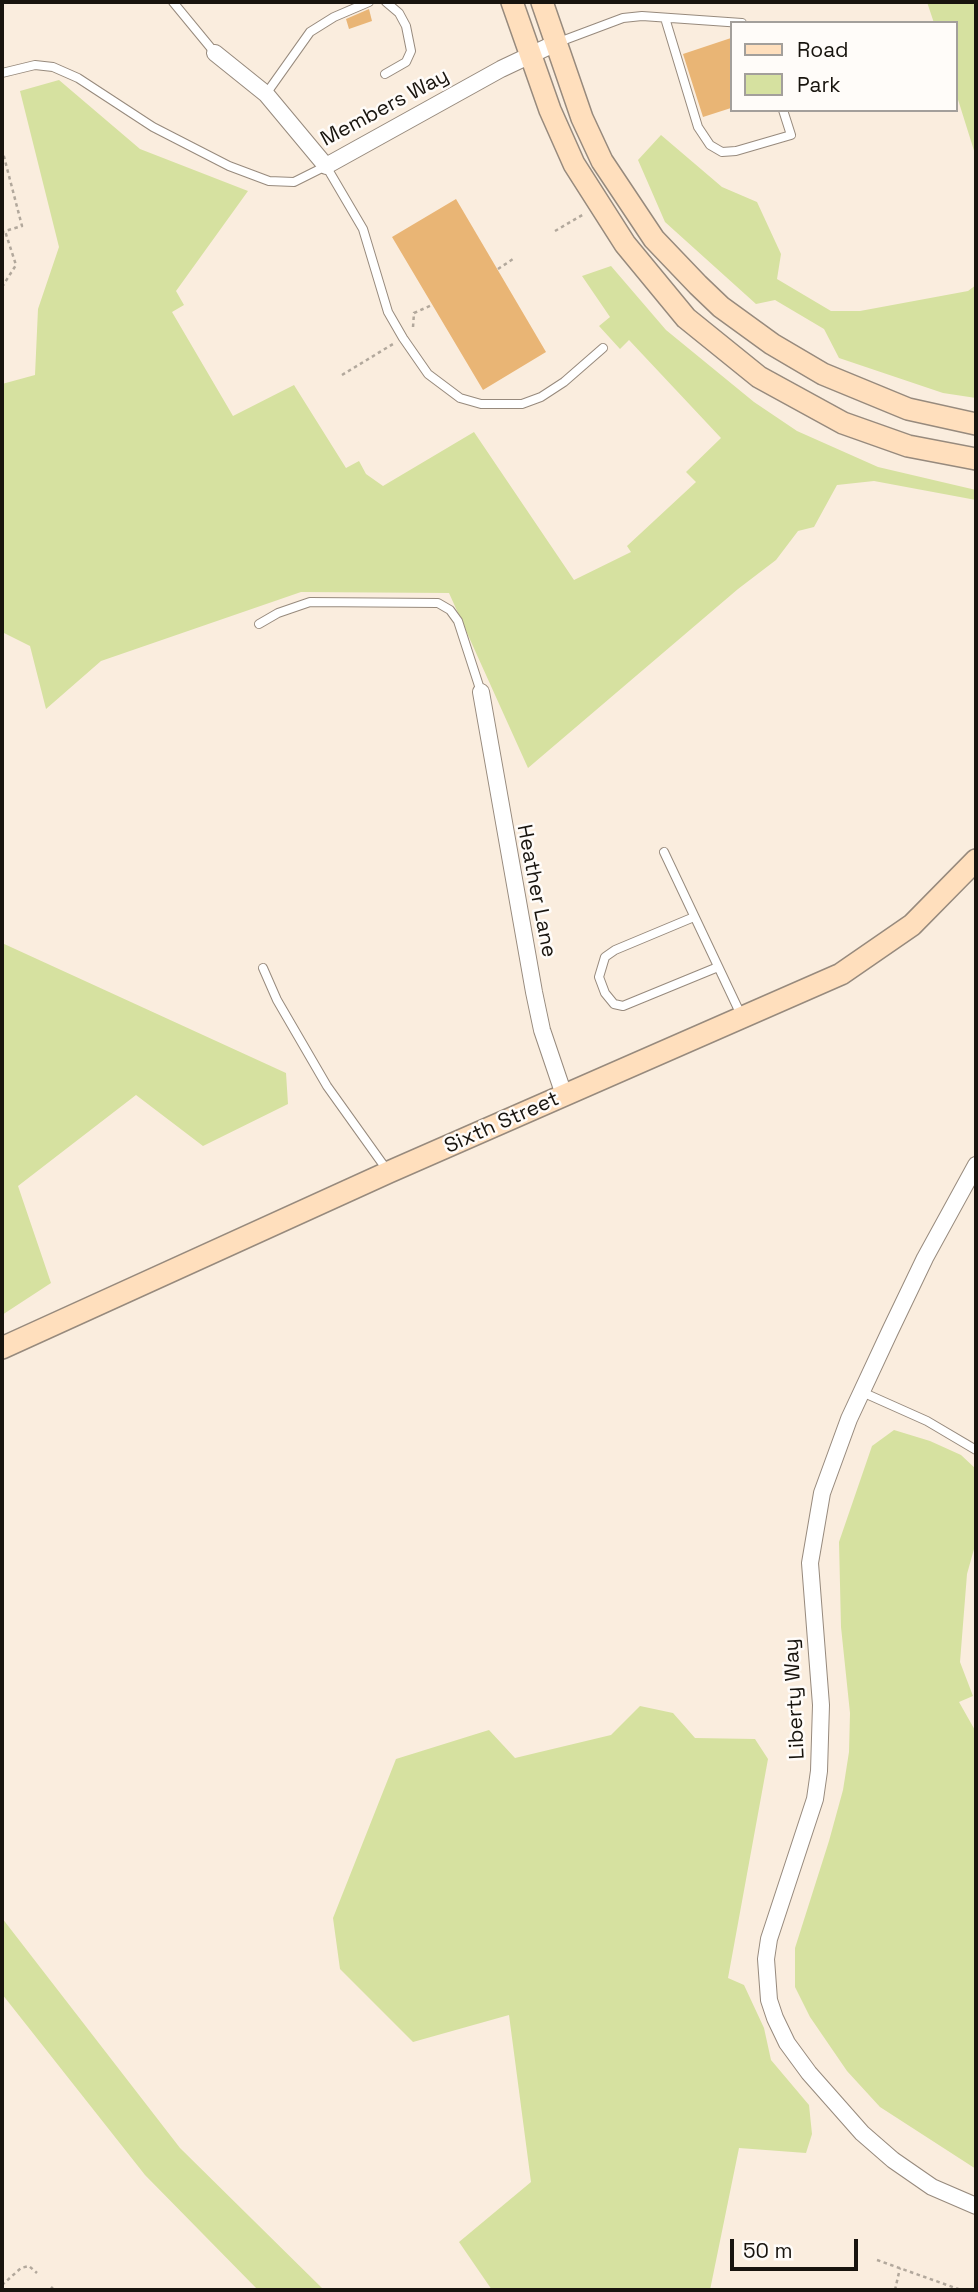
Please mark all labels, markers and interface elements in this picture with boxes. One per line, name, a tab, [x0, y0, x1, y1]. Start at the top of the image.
legend	[730, 21, 957, 112]
text: Road	[797, 36, 849, 63]
street label: Members Way	[317, 64, 453, 152]
text: Park	[797, 71, 841, 98]
street label: Heather Lane	[511, 822, 561, 960]
street label: Sixth Street	[441, 1087, 563, 1159]
street label: Liberty Way	[779, 1638, 811, 1760]
scale bar	[733, 2226, 861, 2270]
text: 50 m	[743, 2237, 793, 2264]

